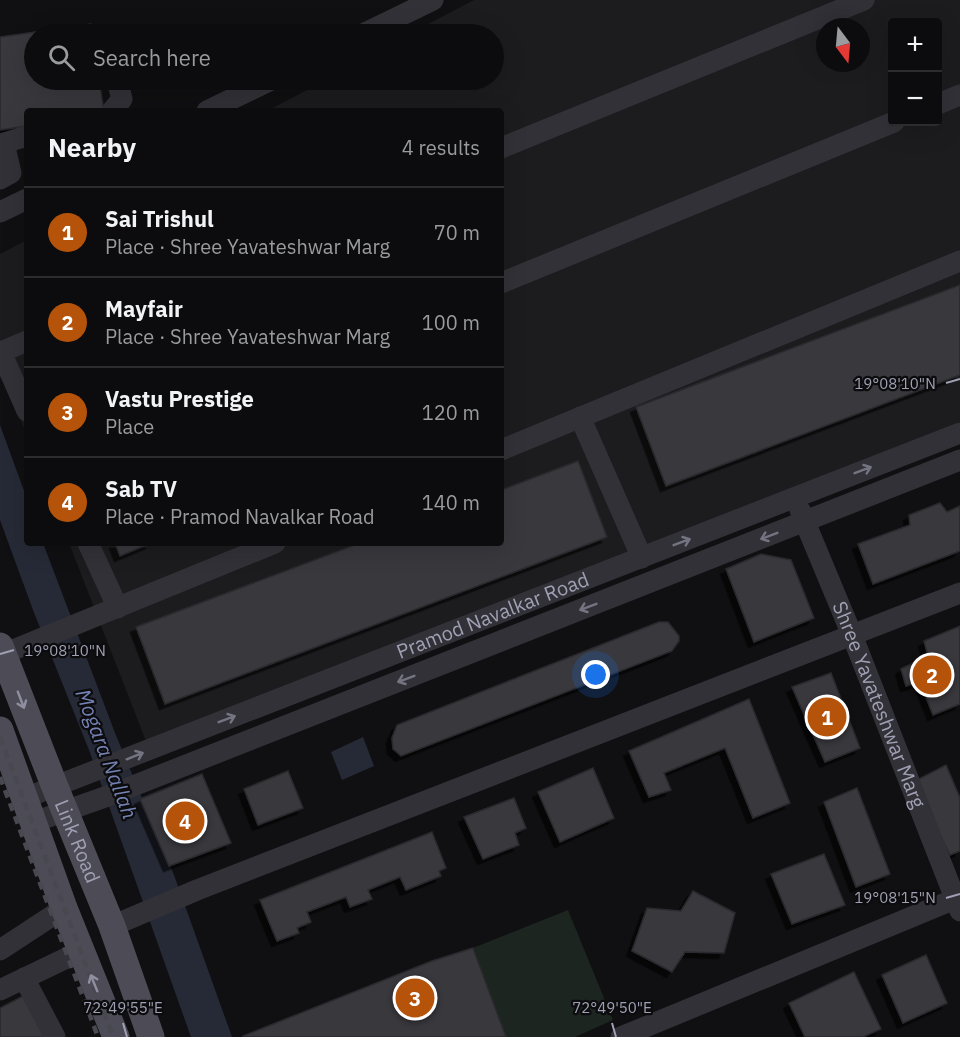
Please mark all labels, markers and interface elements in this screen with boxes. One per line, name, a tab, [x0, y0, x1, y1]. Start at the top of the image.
north arrow	[816, 18, 870, 72]
map controls	[888, 18, 942, 126]
button: +	[888, 18, 942, 72]
search box	[24, 24, 504, 90]
icon: search	[45, 41, 78, 74]
text: Search here	[93, 43, 211, 72]
button: −	[888, 72, 942, 126]
text: Nearby	[48, 130, 136, 164]
text: 4 results	[402, 134, 480, 161]
text: Sai Trishul	[105, 204, 214, 233]
text: 1	[62, 219, 74, 246]
text: 70 m	[434, 219, 480, 246]
text: Place · Shree Yavateshwar Marg	[105, 233, 390, 260]
text: Mayfair	[105, 294, 183, 323]
text: 2	[62, 309, 74, 336]
text: 100 m	[422, 309, 480, 336]
text: Place · Shree Yavateshwar Marg	[105, 323, 390, 350]
text: 19°08'10"N	[854, 374, 936, 393]
text: Vastu Prestige	[105, 384, 254, 413]
text: 3	[62, 399, 74, 426]
text: 120 m	[422, 399, 480, 426]
text: Place	[105, 413, 154, 440]
one-way arrow	[854, 463, 872, 474]
text: Sab TV	[105, 474, 177, 503]
text: 4	[62, 489, 74, 516]
text: 140 m	[422, 489, 480, 516]
text: Place · Pramod Navalkar Road	[105, 503, 375, 530]
one-way arrow	[760, 531, 779, 542]
one-way arrow	[673, 536, 691, 547]
street label: Pramod Navalkar Road	[392, 565, 593, 665]
street label: Shree Yavateshwar Marg	[826, 597, 932, 812]
one-way arrow	[579, 602, 597, 613]
text: 19°08'10"N	[24, 641, 106, 660]
pin: 2	[912, 652, 952, 698]
your location	[581, 660, 610, 689]
one-way arrow	[397, 674, 416, 685]
water label: Mogara Nallah	[69, 685, 145, 823]
one-way arrow	[16, 690, 27, 709]
pin: 1	[808, 694, 846, 740]
one-way arrow	[217, 713, 236, 724]
one-way arrow	[125, 750, 143, 761]
street label: Link Road	[49, 795, 107, 887]
pin: 4	[166, 798, 204, 844]
text: 19°08'15"N	[854, 888, 936, 907]
one-way arrow	[88, 974, 99, 993]
pin: 3	[396, 976, 434, 1020]
text: 72°49'55"E	[83, 998, 163, 1017]
text: 72°49'50"E	[572, 998, 652, 1017]

